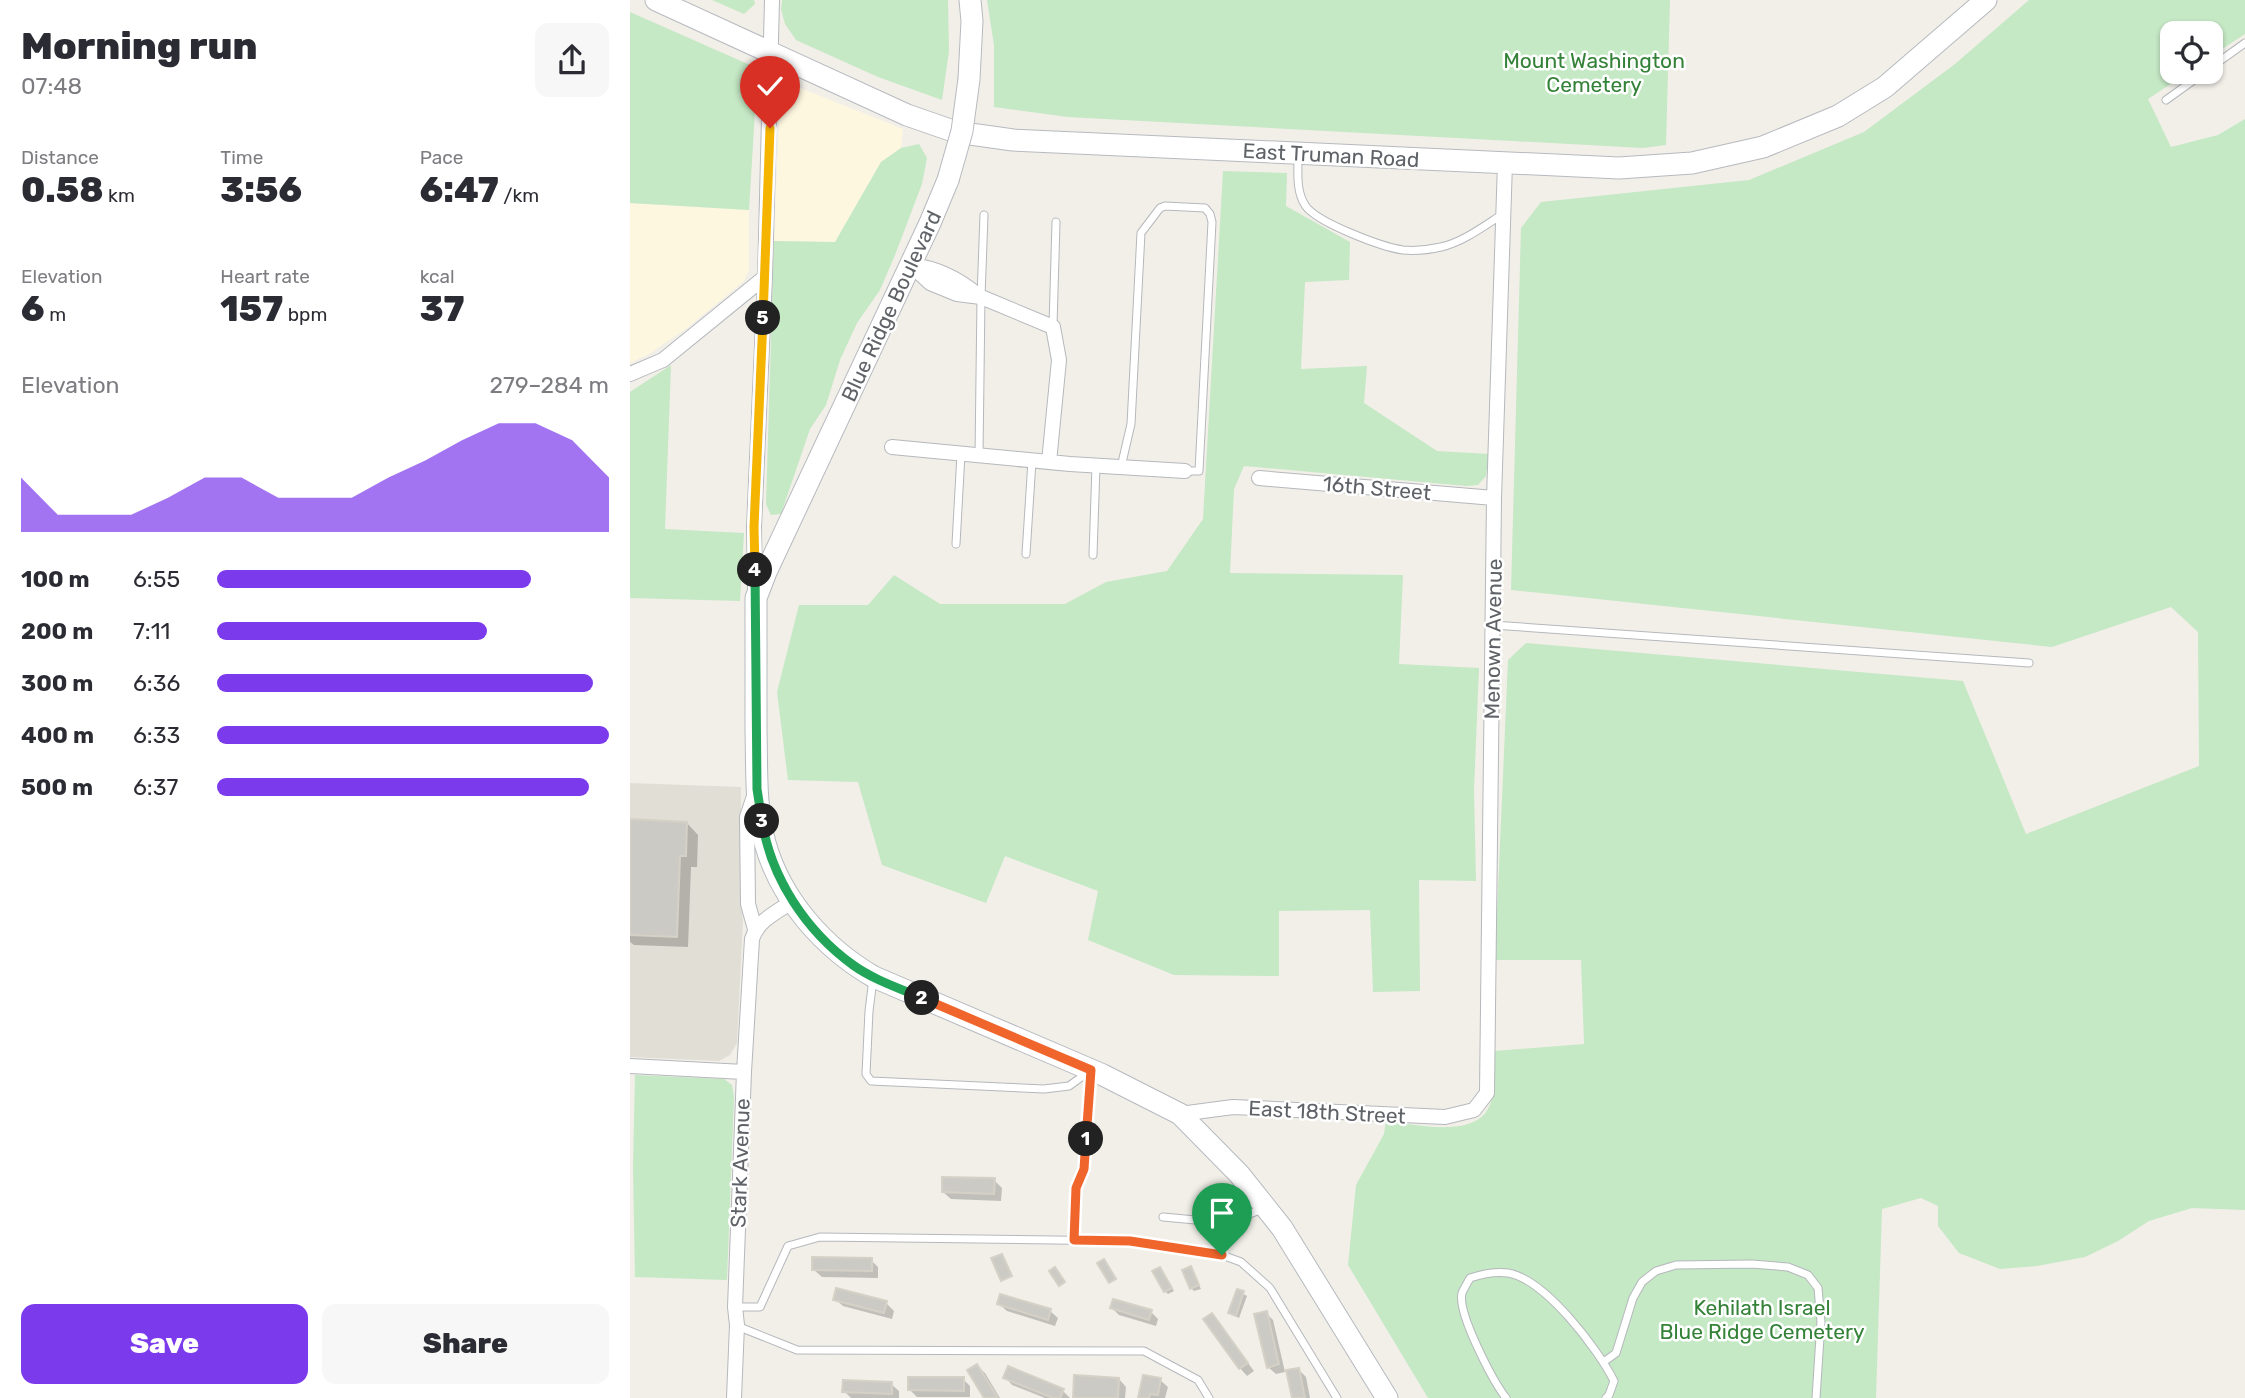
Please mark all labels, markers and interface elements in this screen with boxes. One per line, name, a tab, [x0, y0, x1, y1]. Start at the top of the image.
map controls	[2160, 21, 2223, 84]
button: locate	[2160, 21, 2223, 84]
text: Morning run	[21, 23, 258, 69]
button: share	[535, 23, 609, 97]
park label: Mount Washington Cemetery	[1503, 48, 1685, 97]
pin	[740, 56, 800, 128]
icon: check	[751, 67, 789, 105]
text: 07:48	[21, 72, 82, 100]
street label: East Truman Road	[1242, 138, 1420, 172]
text: Distance	[21, 146, 99, 169]
text: Time	[220, 146, 263, 169]
text: Pace	[420, 146, 463, 169]
text: 0.58	[21, 169, 103, 211]
text: 3:56	[220, 169, 302, 211]
text: 6:47	[420, 169, 499, 211]
text: km	[103, 184, 135, 207]
text: /km	[499, 184, 539, 207]
street label: Blue Ridge Boulevard	[836, 207, 946, 405]
text: Elevation	[21, 265, 102, 288]
text: Heart rate	[220, 265, 310, 288]
text: kcal	[420, 265, 455, 288]
text: 6	[21, 288, 45, 330]
text: 157	[220, 288, 283, 330]
text: 37	[420, 288, 465, 330]
pin: 5	[746, 300, 780, 336]
text: m	[45, 303, 66, 326]
text: bpm	[283, 303, 327, 326]
text: 5	[756, 306, 769, 329]
text: Elevation	[21, 371, 120, 399]
text: 279–284 m	[490, 371, 609, 399]
street label: 16th Street	[1322, 471, 1432, 505]
pin: 4	[738, 552, 772, 588]
text: 4	[748, 558, 761, 581]
street label: Menown Avenue	[1479, 558, 1507, 720]
text: 100 m	[21, 565, 90, 593]
text: 6:55	[133, 565, 180, 593]
text: 200 m	[21, 617, 93, 645]
text: 7:11	[133, 617, 170, 645]
text: 300 m	[21, 669, 93, 697]
text: 6:36	[133, 669, 180, 697]
text: 400 m	[21, 721, 94, 749]
text: 6:33	[133, 721, 180, 749]
text: 500 m	[21, 773, 93, 801]
text: 6:37	[133, 773, 178, 801]
pin: 3	[744, 804, 780, 838]
text: 3	[755, 809, 768, 832]
pin: 2	[904, 981, 940, 1016]
text: 2	[915, 986, 928, 1009]
street label: East 18th Street	[1248, 1095, 1406, 1129]
street label: Stark Avenue	[725, 1098, 755, 1228]
pin: 1	[1068, 1122, 1104, 1156]
text: 1	[1081, 1127, 1090, 1150]
pin	[1192, 1183, 1252, 1255]
icon: arrive	[1203, 1194, 1241, 1232]
park label: Kehilath Israel Blue Ridge Cemetery	[1659, 1295, 1865, 1344]
button: Save	[21, 1304, 308, 1384]
button: Share	[322, 1304, 609, 1384]

